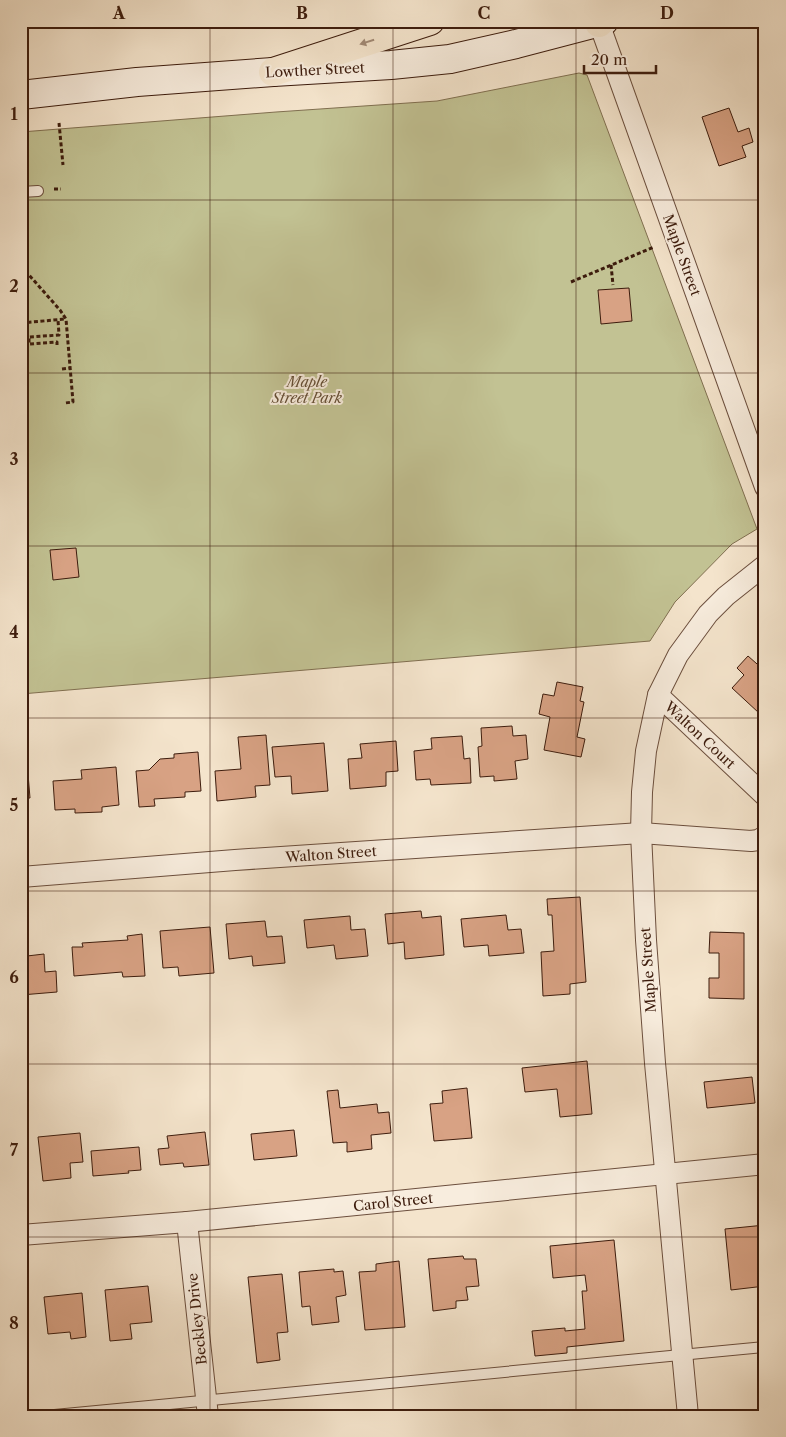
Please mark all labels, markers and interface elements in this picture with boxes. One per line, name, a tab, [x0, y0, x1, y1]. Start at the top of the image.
text: A	[112, 3, 126, 23]
text: B	[296, 3, 308, 23]
text: C	[478, 3, 490, 23]
text: D	[660, 3, 674, 23]
one-way arrow	[359, 38, 374, 46]
scale bar	[584, 42, 656, 74]
text: 20 m	[591, 50, 627, 69]
street label: Lowther Street	[265, 58, 365, 82]
text: 1	[10, 104, 18, 124]
street label: Maple Street	[659, 212, 705, 298]
text: 2	[9, 276, 19, 296]
park label: Maple Street Park	[271, 373, 343, 407]
text: 3	[9, 449, 19, 469]
text: 4	[9, 622, 19, 642]
street label: Walton Court	[660, 697, 739, 772]
text: 5	[10, 795, 19, 815]
street label: Walton Street	[284, 842, 377, 866]
street label: Maple Street	[636, 927, 660, 1013]
text: 6	[9, 967, 19, 987]
text: 7	[10, 1140, 19, 1160]
street label: Carol Street	[352, 1189, 434, 1215]
street label: Beckley Drive	[183, 1272, 211, 1366]
text: 8	[9, 1313, 19, 1333]

